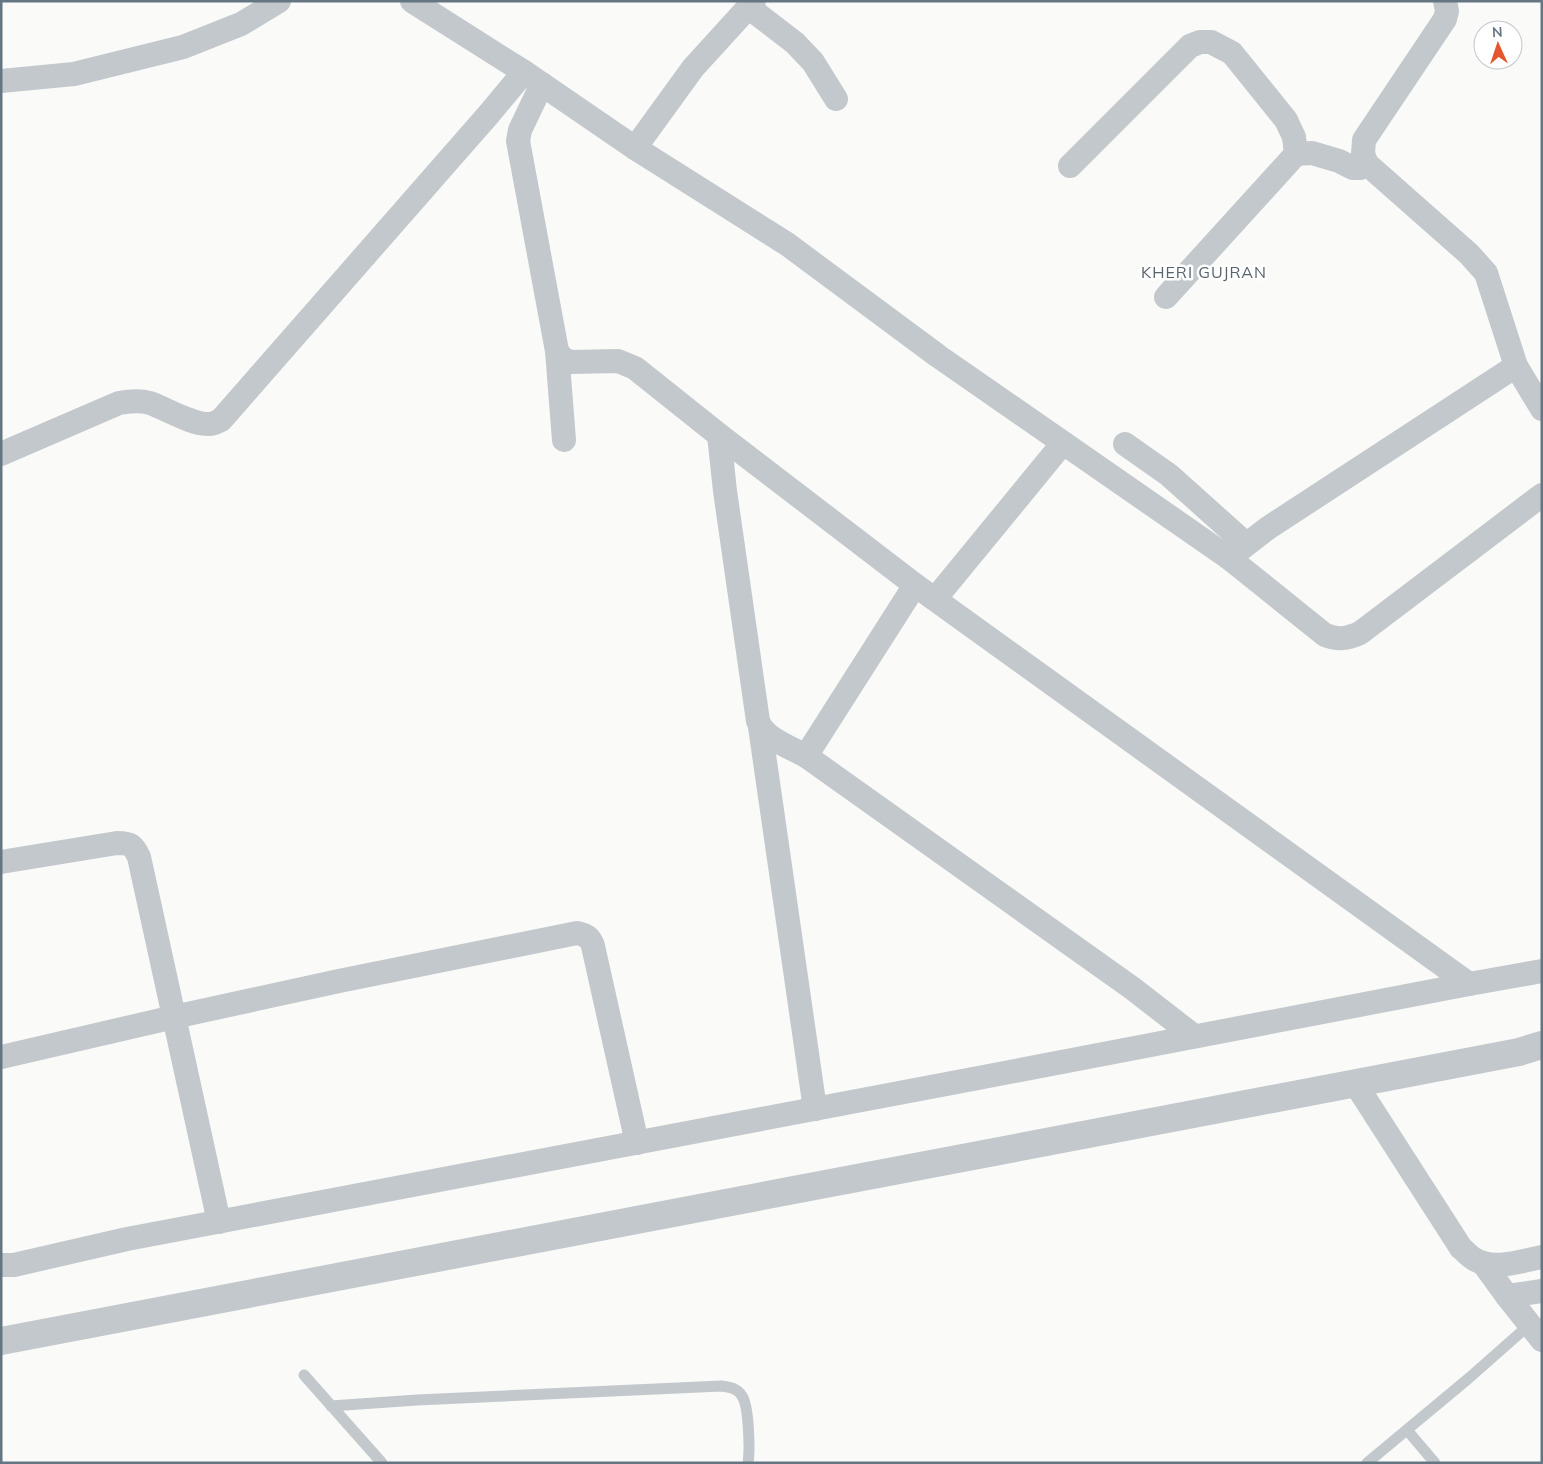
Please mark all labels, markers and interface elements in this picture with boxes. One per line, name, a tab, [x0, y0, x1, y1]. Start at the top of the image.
north arrow	[1473, 20, 1523, 70]
text: N	[1492, 23, 1503, 41]
district label: KHERI GUJRAN	[1141, 262, 1267, 282]

